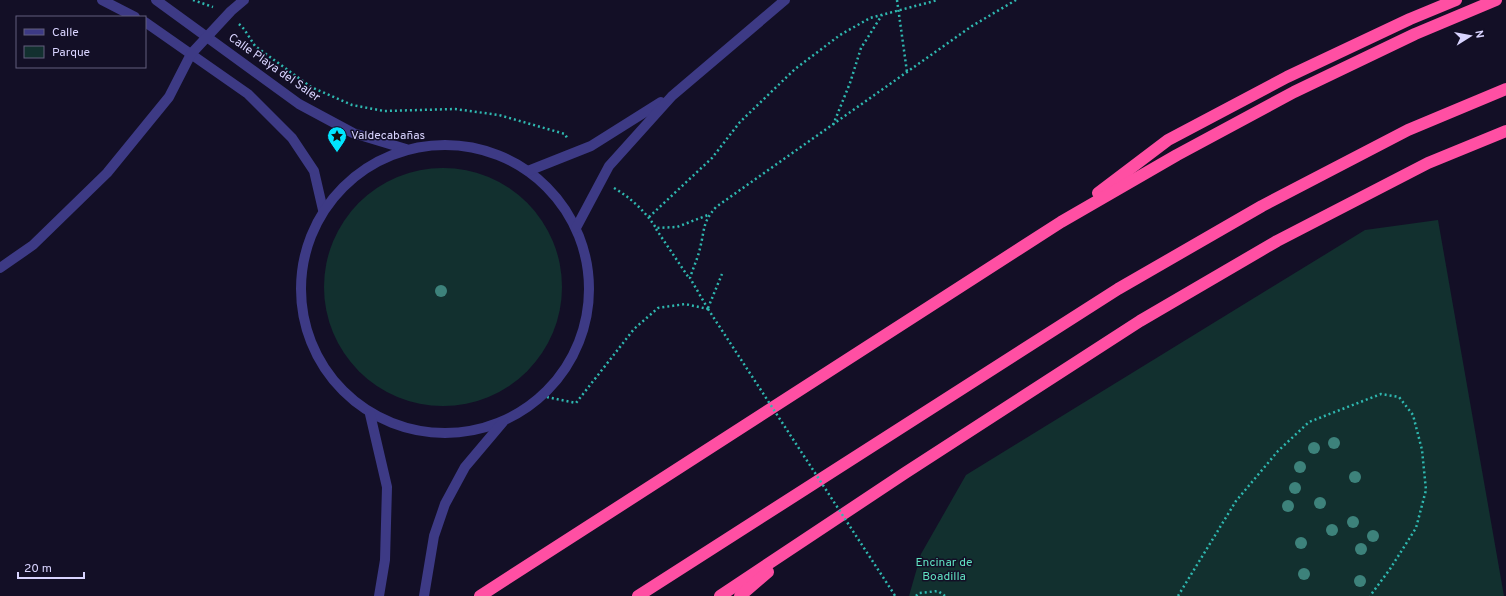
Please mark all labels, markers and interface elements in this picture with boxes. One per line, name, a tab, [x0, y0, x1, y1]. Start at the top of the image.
legend	[16, 16, 146, 68]
north arrow	[1450, 16, 1490, 56]
text: Calle	[52, 25, 79, 41]
text: N	[1471, 29, 1486, 39]
street label: Calle Playa del Saler	[225, 30, 323, 106]
text: Parque	[52, 45, 90, 61]
place icon: Valdecabañas	[326, 125, 348, 153]
place label: Valdecabañas	[351, 128, 425, 144]
scale bar	[18, 554, 84, 580]
park label: Encinar de Boadilla	[915, 555, 973, 585]
text: 20 m	[24, 561, 52, 577]

